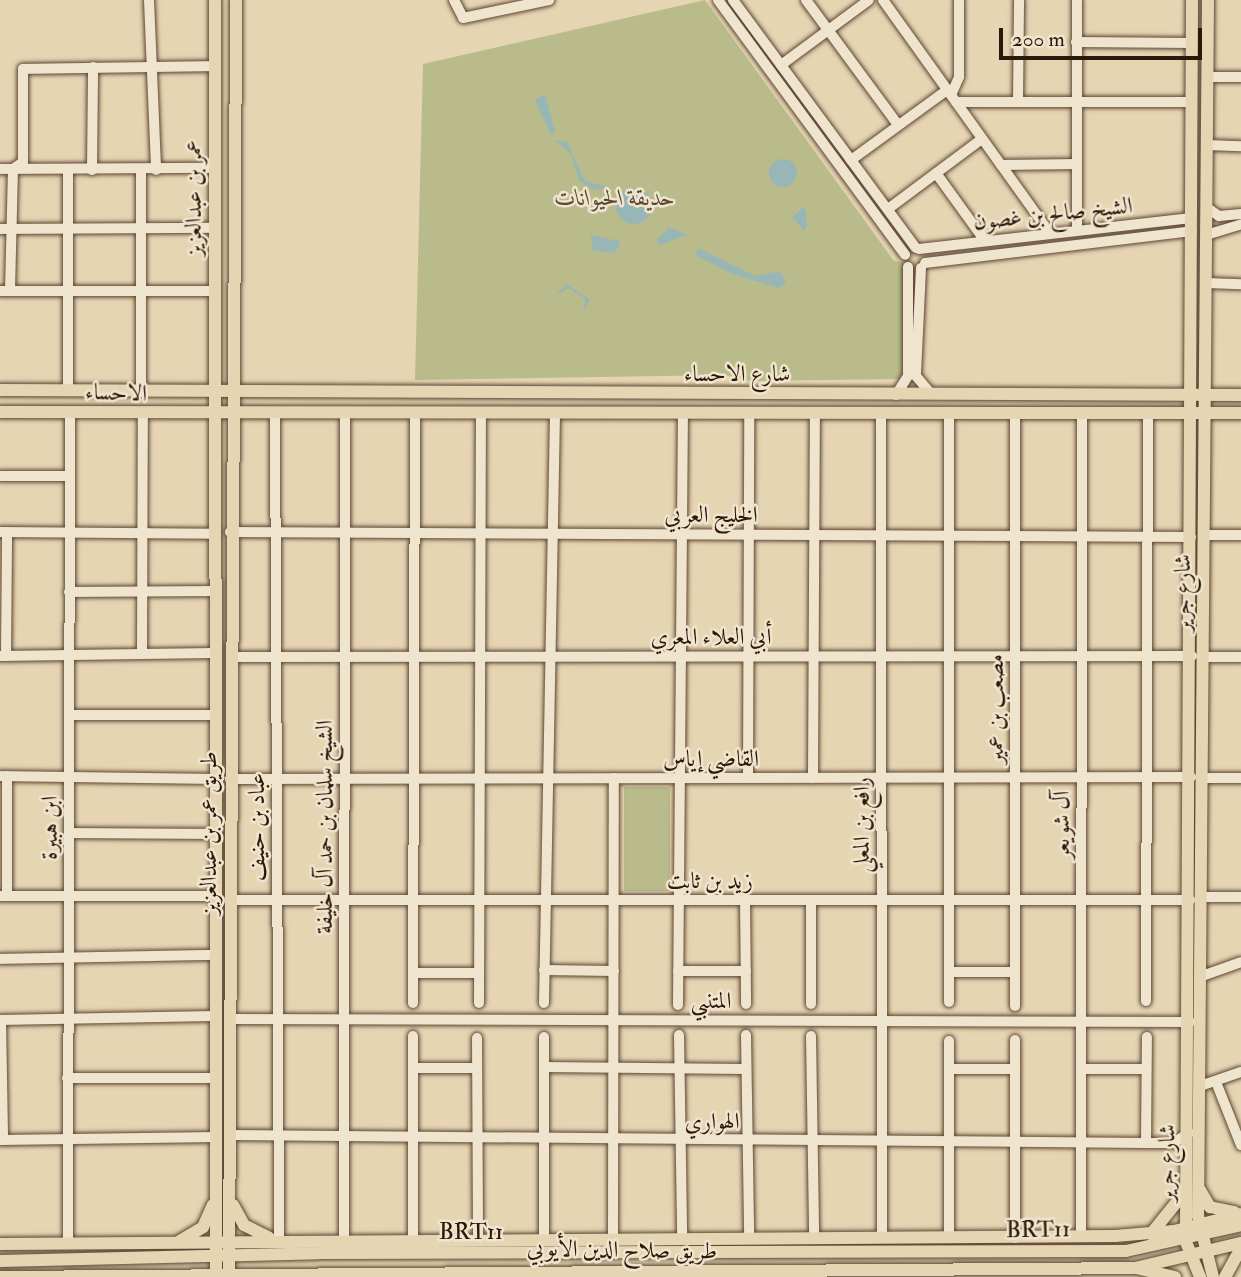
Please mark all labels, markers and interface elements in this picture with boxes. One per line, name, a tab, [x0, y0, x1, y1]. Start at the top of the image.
scale bar	[1003, 14, 1206, 58]
text: 200 m	[1012, 26, 1065, 53]
street label: عمر بن عبدالعزيز	[180, 140, 208, 256]
park label: حديقة الحيوانات	[555, 184, 675, 212]
street label: الشيخ صالح بن غصون	[972, 192, 1134, 236]
street label: شارع الاحساء	[684, 360, 790, 388]
street label: الاحساء	[85, 378, 147, 408]
street label: الخليج العربي	[664, 501, 758, 529]
street label: شارع جرير	[1169, 554, 1197, 632]
street label: أبي العلاء المعري	[650, 623, 772, 651]
street label: مصعب بن عمير	[982, 654, 1010, 764]
street label: الشيخ سلمان بن حمد آل خليفة	[311, 720, 339, 934]
street label: القاضي إياس	[663, 745, 759, 773]
street label: طريق عمر بن عبدالعزيز	[195, 751, 223, 915]
street label: عباد بن حنيف	[243, 773, 271, 881]
street label: رافع بن المعلي	[848, 777, 876, 873]
street label: آل شويعر	[1048, 791, 1076, 859]
street label: ابن هبيرة	[36, 796, 64, 860]
street label: زيد بن ثابت	[667, 867, 753, 895]
street label: المتنبي	[690, 987, 732, 1015]
street label: الهواري	[684, 1108, 740, 1136]
street label: شارع جرير	[1153, 1124, 1181, 1202]
street label: BRT11	[1006, 1216, 1070, 1244]
street label: BRT11	[439, 1218, 503, 1246]
street label: طريق صلاح الدين الأيوبي	[527, 1235, 717, 1265]

